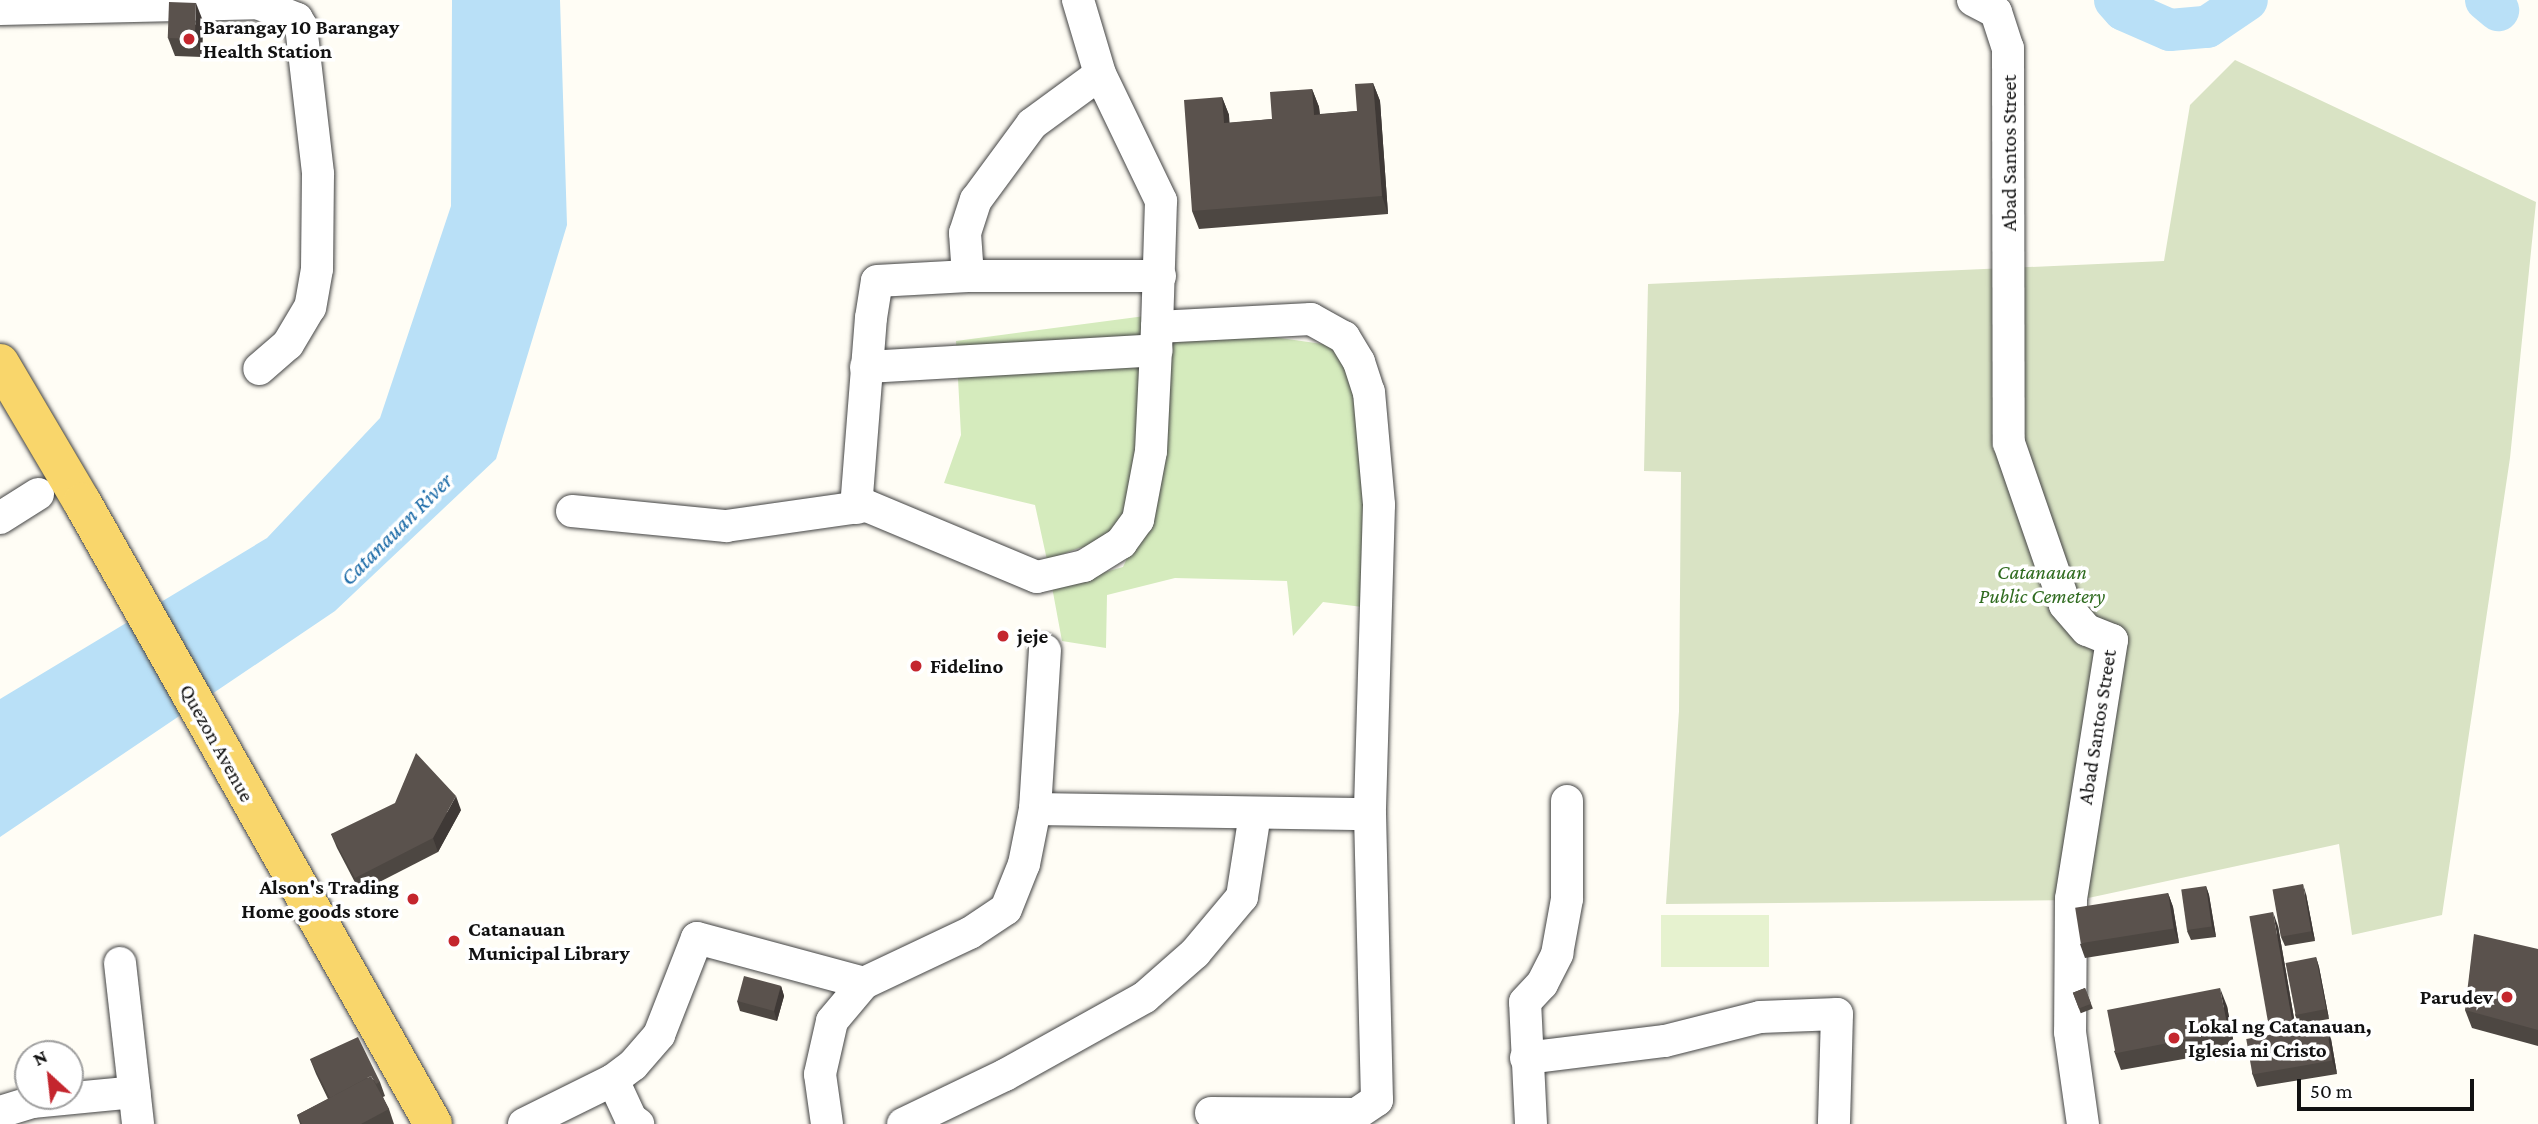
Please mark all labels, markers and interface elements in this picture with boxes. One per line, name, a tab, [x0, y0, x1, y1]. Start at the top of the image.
place label: Barangay 10 Barangay Health Station	[203, 14, 399, 64]
marker: Barangay 10 Barangay Health Station	[181, 31, 197, 47]
street label: Abad Santos Street	[1996, 75, 2022, 231]
water label: Catanauan River	[334, 467, 458, 591]
park label: Catanauan Public Cemetery	[1979, 559, 2105, 609]
place label: jeje	[1017, 623, 1048, 649]
marker: jeje	[995, 628, 1011, 644]
street label: Abad Santos Street	[2072, 648, 2122, 806]
place label: Fidelino	[930, 653, 1003, 679]
marker: Fidelino	[908, 658, 924, 674]
street label: Quezon Avenue	[174, 680, 260, 806]
place label: Alson's Trading Home goods store	[241, 874, 399, 924]
marker: Alson's Trading Home goods store	[405, 891, 421, 907]
place label: Catanauan Municipal Library	[468, 916, 630, 966]
marker: Catanauan Municipal Library	[446, 933, 462, 949]
place label: Parudev	[2420, 984, 2493, 1010]
marker: Parudev	[2499, 989, 2515, 1005]
place label: Lokal ng Catanauan, Iglesia ni Cristo	[2188, 1013, 2372, 1063]
marker: Lokal ng Catanauan, Iglesia ni Cristo	[2166, 1030, 2182, 1046]
north arrow	[14, 1040, 84, 1110]
text: N	[30, 1045, 51, 1070]
scale bar	[2300, 1064, 2477, 1108]
text: 50 m	[2310, 1079, 2353, 1103]

